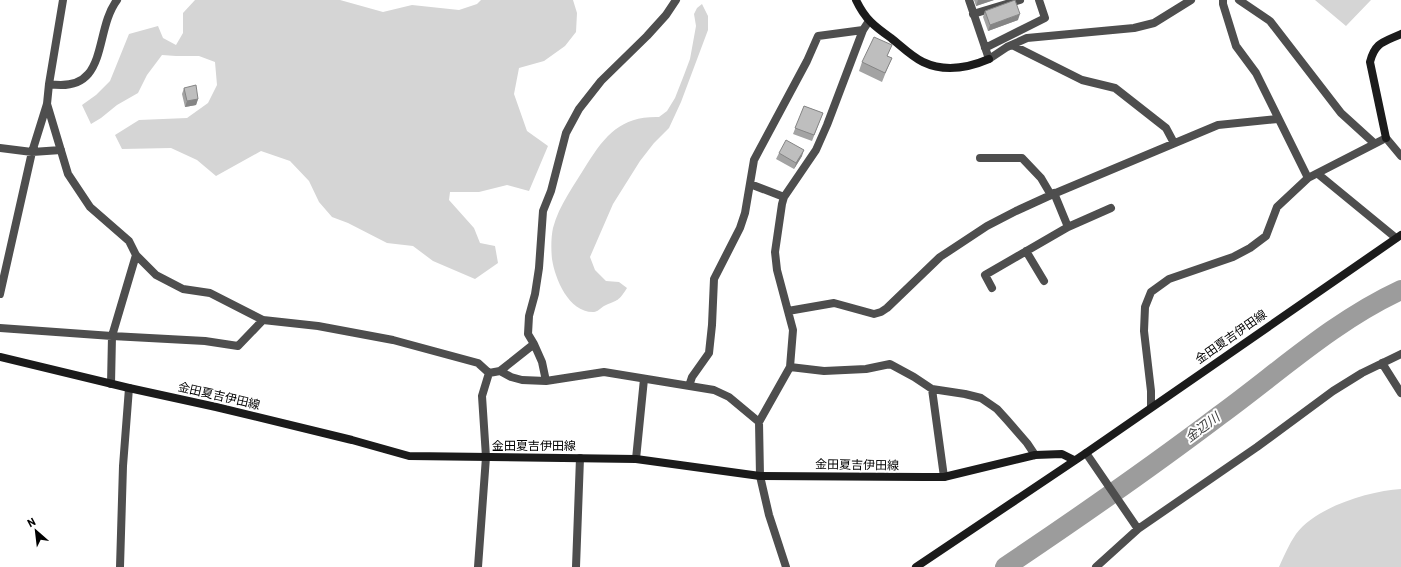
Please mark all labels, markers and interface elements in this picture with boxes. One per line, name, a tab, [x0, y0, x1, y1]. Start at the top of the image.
street label: 金田夏吉伊田線	[1192, 306, 1269, 366]
street label: 金田夏吉伊田線	[177, 379, 262, 411]
water label: 金辺川	[1182, 408, 1224, 445]
street label: 金田夏吉伊田線	[492, 438, 576, 452]
street label: 金田夏吉伊田線	[815, 456, 899, 472]
north arrow	[16, 511, 56, 551]
text: N	[25, 514, 37, 529]

